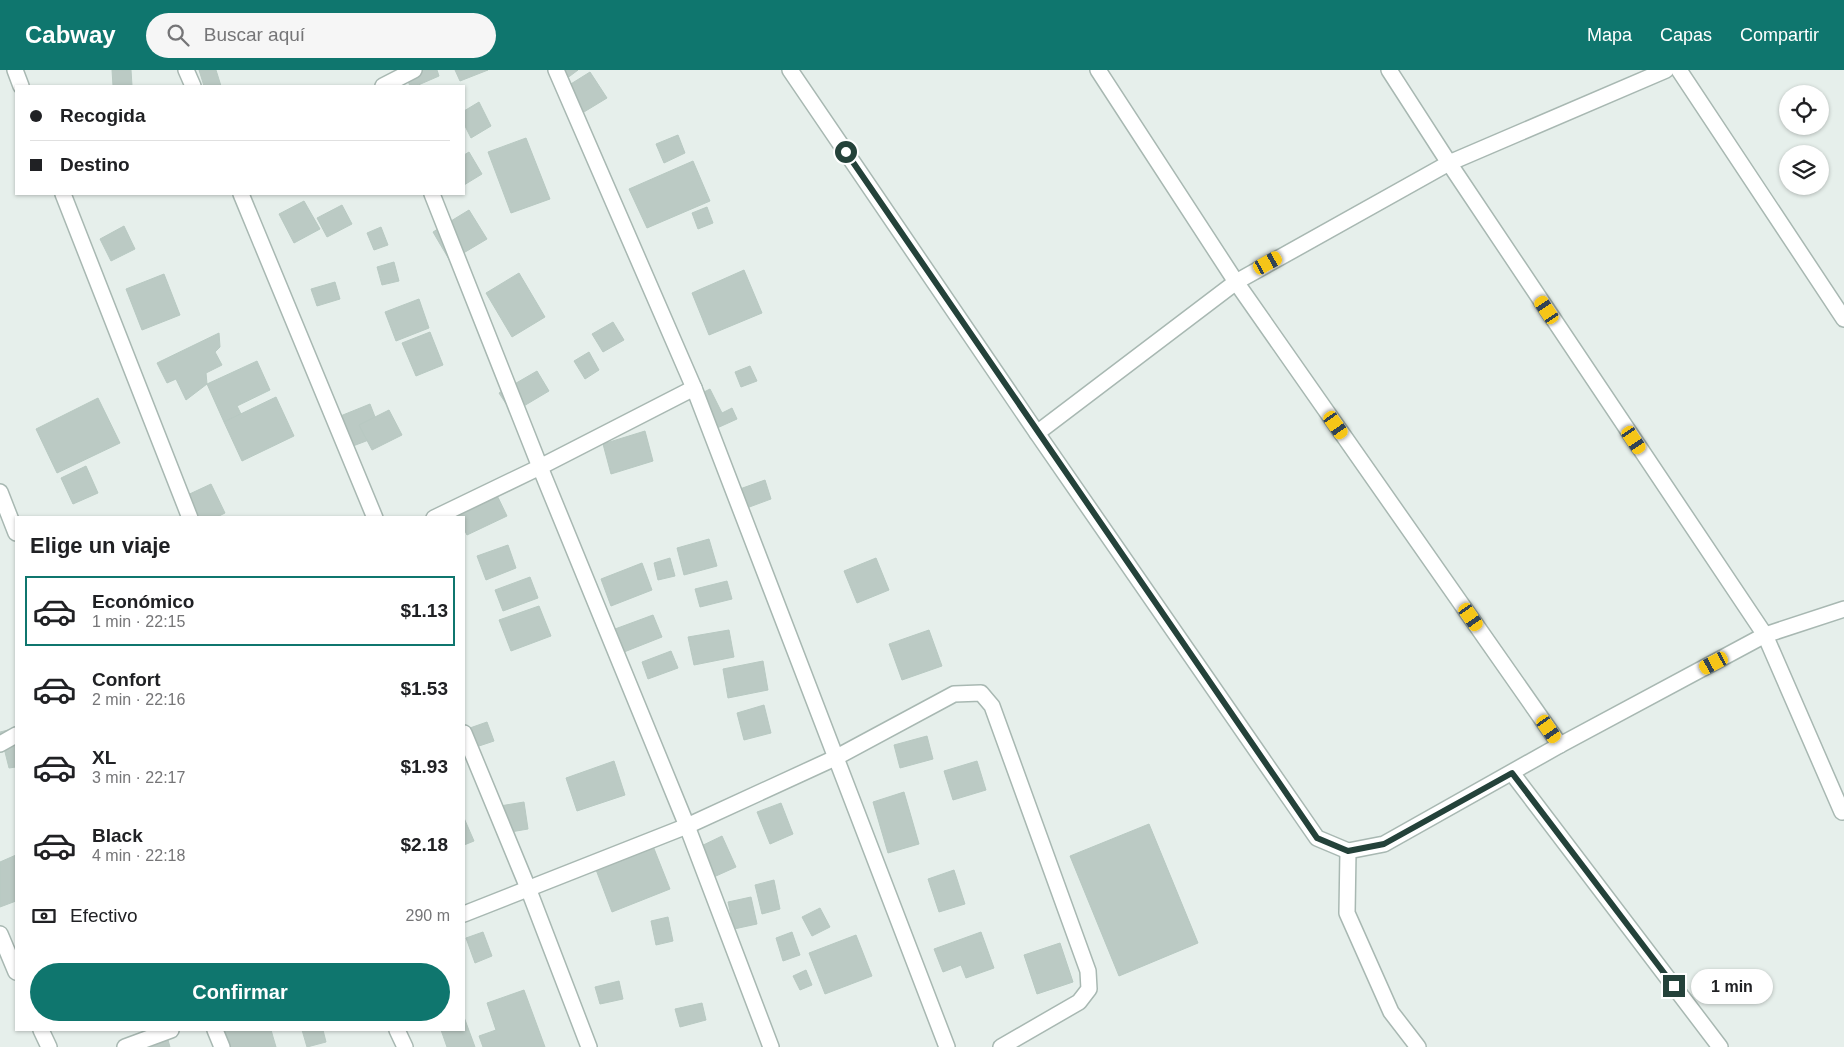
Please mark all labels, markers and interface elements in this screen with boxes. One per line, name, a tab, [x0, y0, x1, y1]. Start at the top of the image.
search box	[146, 13, 496, 58]
text: Cabway	[25, 21, 116, 48]
icon: search	[164, 21, 192, 49]
text: Buscar aquí	[204, 24, 305, 45]
text: Mapa	[1587, 25, 1632, 45]
text: Capas	[1660, 25, 1712, 45]
text: Compartir	[1740, 25, 1819, 45]
map controls	[1779, 85, 1829, 195]
button: locate	[1779, 85, 1829, 135]
text: Recogida	[60, 105, 146, 126]
route start	[835, 141, 857, 163]
button: layers	[1779, 145, 1829, 195]
text: Destino	[60, 154, 130, 175]
car	[1251, 249, 1284, 277]
car	[1532, 293, 1561, 327]
car	[1321, 408, 1350, 442]
car	[1619, 423, 1648, 457]
text: Elige un viaje	[30, 533, 171, 558]
icon: car	[32, 589, 77, 634]
text: Económico	[92, 591, 194, 612]
text: $1.13	[400, 600, 448, 621]
car	[1456, 600, 1485, 634]
text: 1 min · 22:15	[92, 613, 185, 630]
car	[1697, 649, 1730, 677]
icon: car	[32, 667, 77, 712]
text: Confort	[92, 669, 161, 690]
text: $1.53	[400, 678, 448, 699]
text: 2 min · 22:16	[92, 691, 185, 708]
car	[1534, 712, 1563, 746]
icon: car	[32, 745, 77, 790]
text: XL	[92, 747, 116, 768]
text: $1.93	[400, 756, 448, 777]
text: 3 min · 22:17	[92, 769, 185, 786]
icon: car	[32, 823, 77, 868]
text: Black	[92, 825, 143, 846]
text: $2.18	[400, 834, 448, 855]
text: 4 min · 22:18	[92, 847, 185, 864]
icon: cash	[30, 902, 58, 930]
text: Efectivo	[70, 905, 138, 926]
text: 290 m	[406, 907, 450, 924]
button: Confirmar	[30, 963, 450, 1021]
callout: 1 min	[1692, 968, 1774, 1004]
route end	[1663, 975, 1685, 997]
text: 1 min	[1711, 978, 1753, 995]

